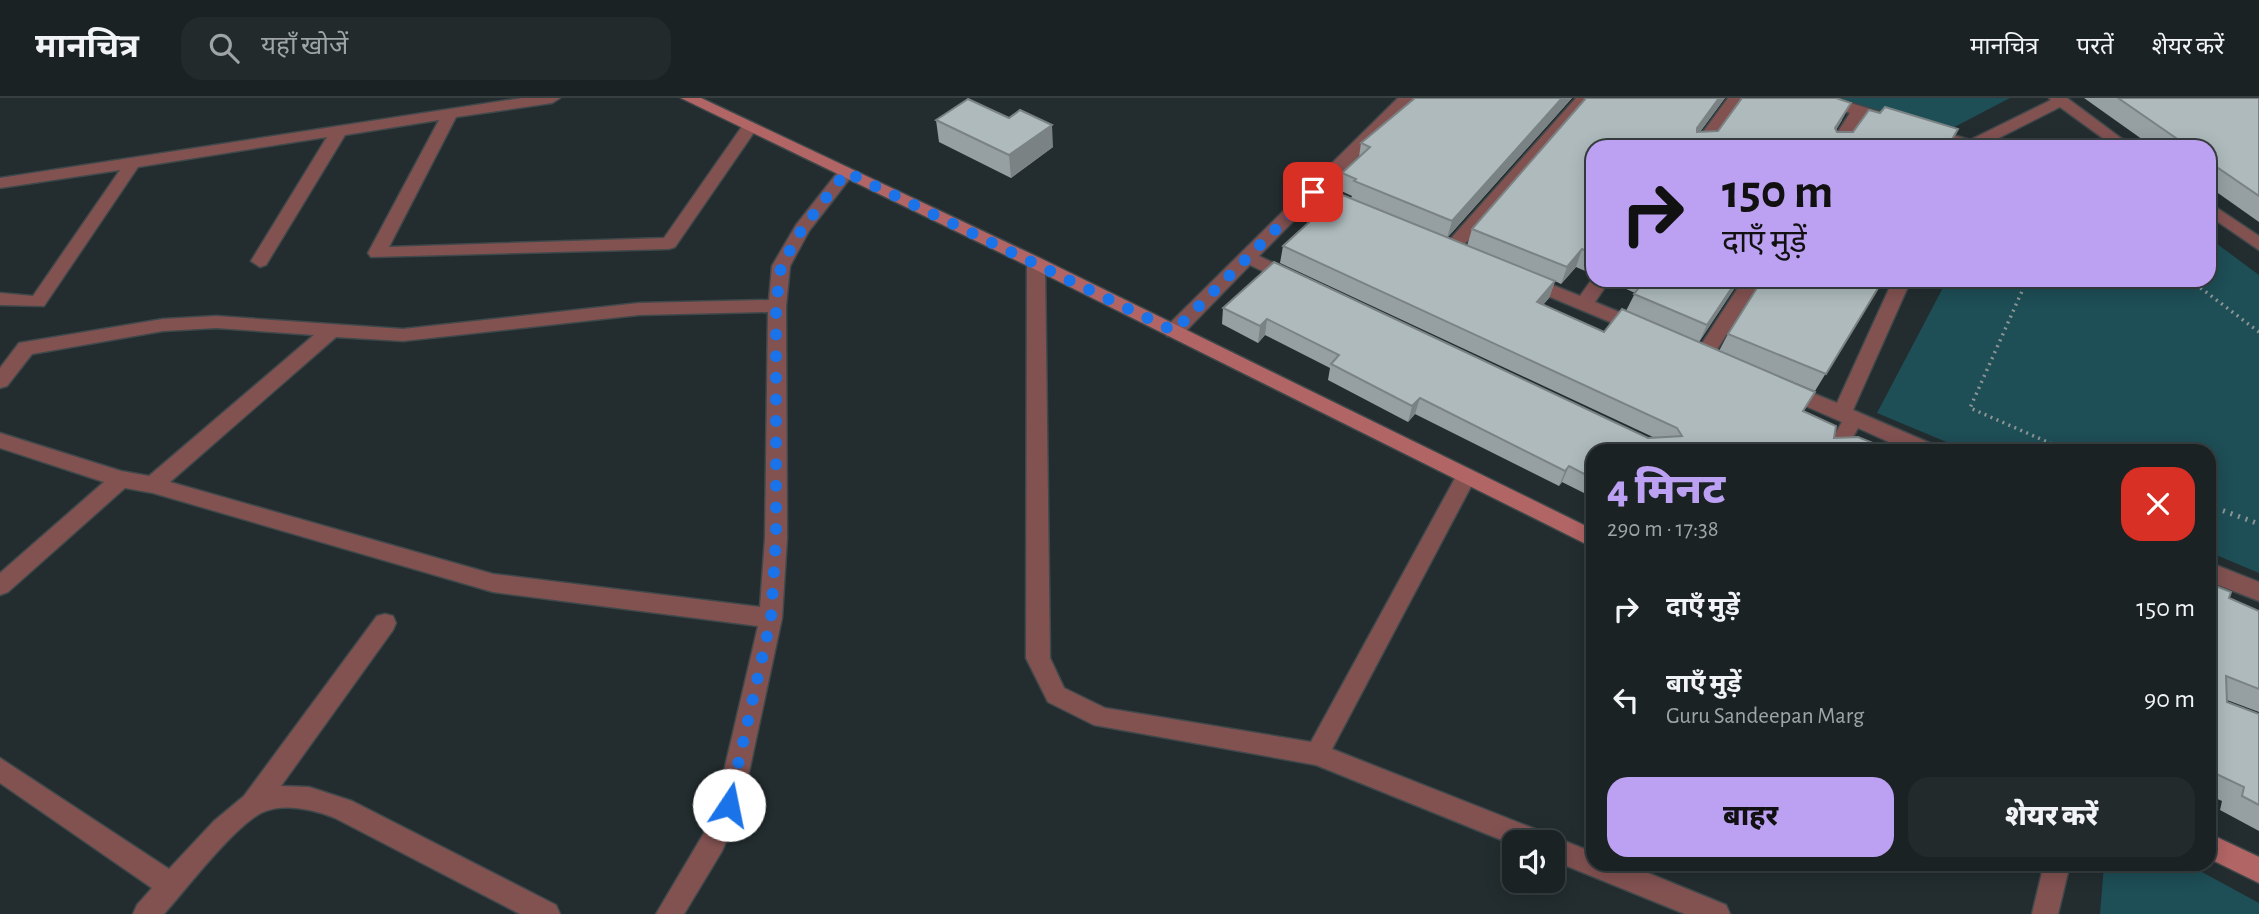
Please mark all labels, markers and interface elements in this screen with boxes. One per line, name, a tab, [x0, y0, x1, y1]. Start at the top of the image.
search box	[181, 17, 671, 80]
icon: search	[205, 29, 243, 67]
text: मानचित्र	[35, 31, 139, 64]
text: यहाँ खोजें	[261, 33, 348, 59]
text: मानचित्र	[1970, 35, 2039, 59]
text: परतें	[2077, 35, 2114, 59]
text: शेयर करें	[2152, 35, 2224, 59]
pin	[1283, 162, 1343, 222]
icon: right	[1607, 168, 1698, 259]
text: 150 m	[1722, 168, 1833, 217]
icon: arrive	[1294, 173, 1332, 211]
text: दाएँ मुड़ें	[1722, 226, 1807, 258]
button: close	[2121, 467, 2195, 541]
text: 4 मिनट	[1607, 469, 1725, 511]
text: 290 m · 17:38	[1607, 518, 1719, 541]
icon: right	[1607, 590, 1645, 628]
text: दाएँ मुड़ें	[1666, 594, 1740, 620]
text: 150 m	[2136, 595, 2195, 621]
text: बाएँ मुड़ें	[1666, 671, 1741, 697]
icon: left	[1607, 681, 1645, 719]
text: 90 m	[2144, 686, 2195, 712]
text: Guru Sandeepan Marg	[1666, 705, 1864, 728]
position arrow	[692, 768, 766, 842]
button: बाहर	[1607, 777, 1894, 857]
button: शेयर करें	[1908, 777, 2195, 857]
map controls	[1502, 830, 1565, 893]
button: sound	[1502, 830, 1565, 893]

